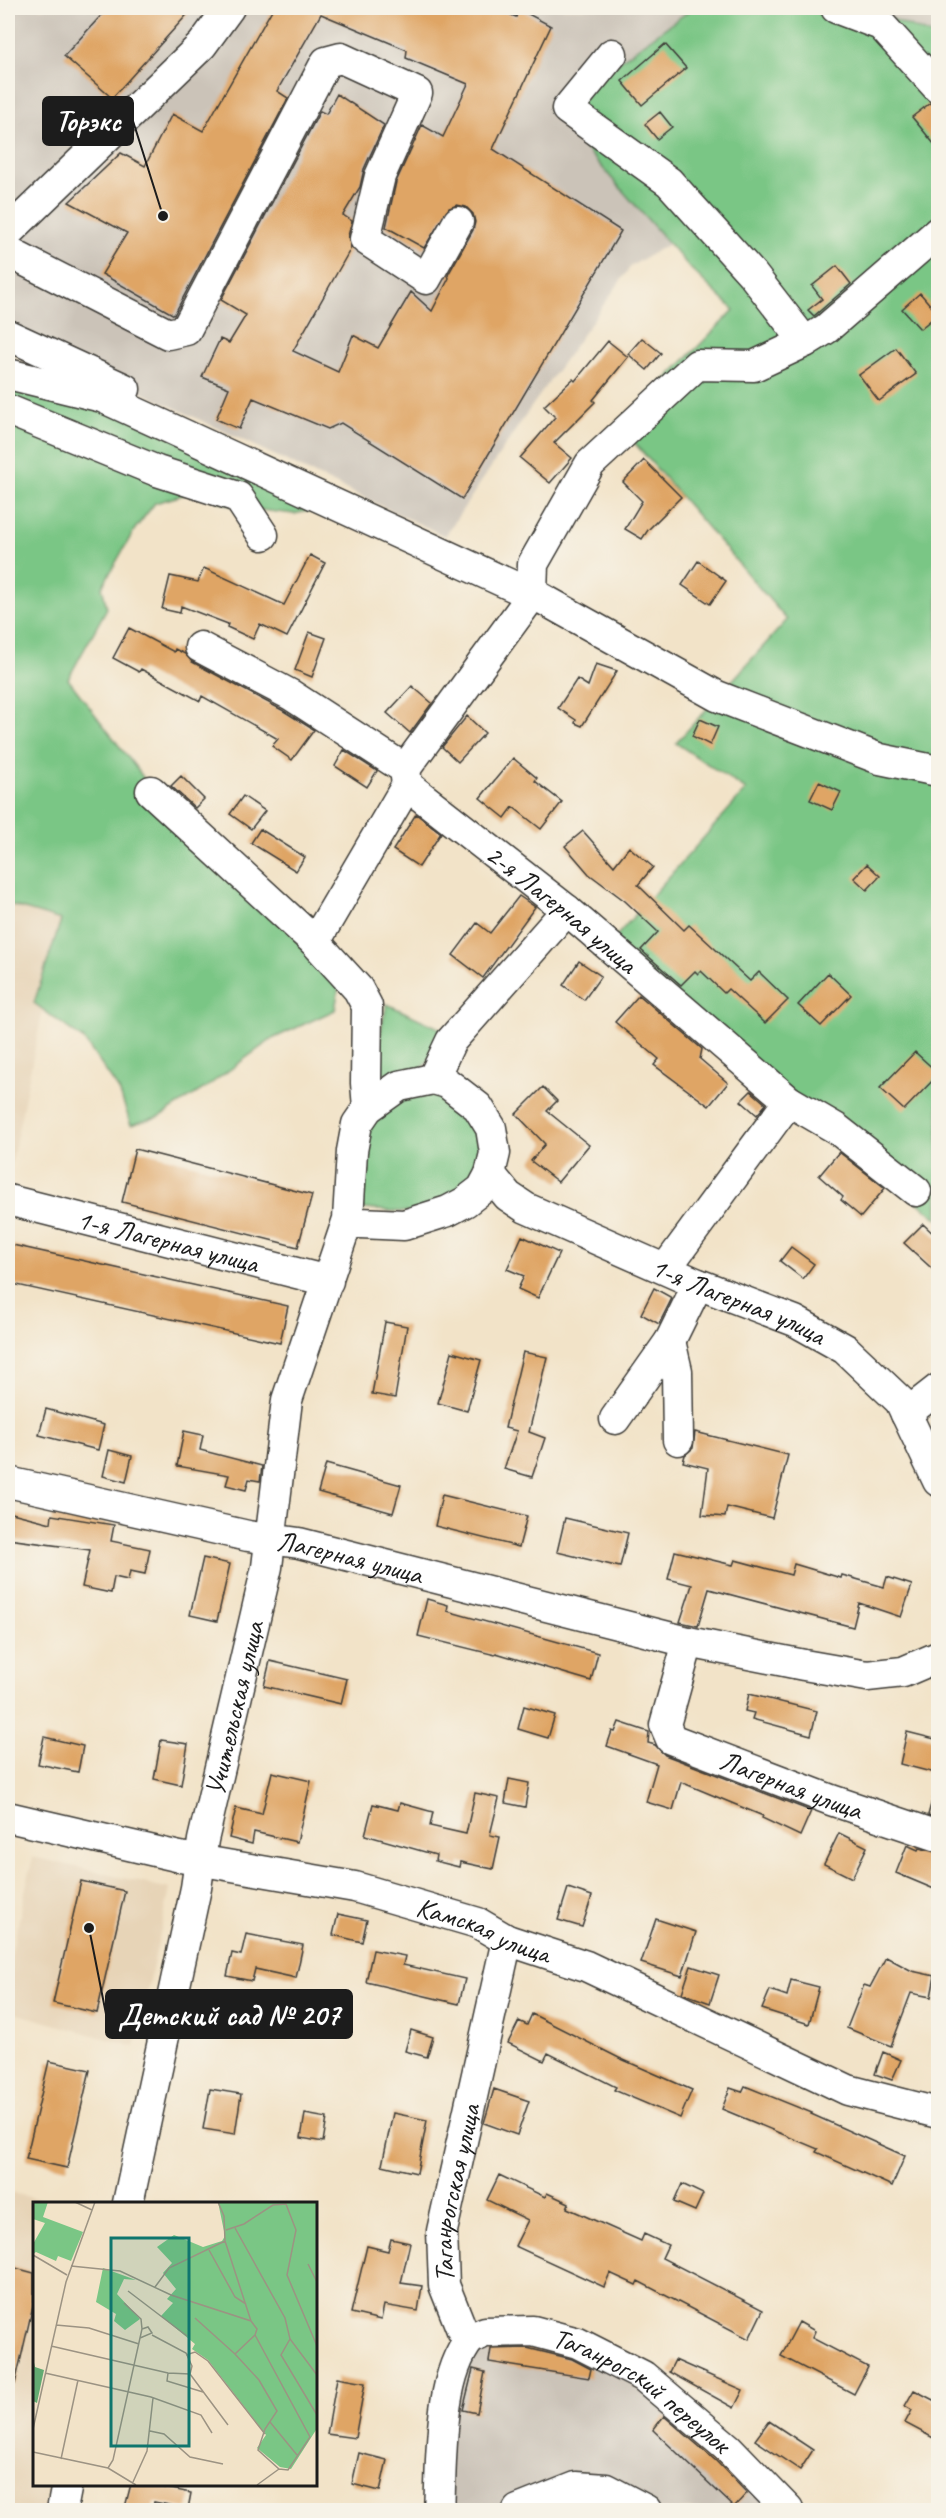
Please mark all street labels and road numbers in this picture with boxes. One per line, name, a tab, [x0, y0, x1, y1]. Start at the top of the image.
street label: 2-я Лагерная улица	[479, 836, 646, 982]
street label: 1-я Лагерная улица	[74, 1201, 264, 1281]
street label: 1-я Лагерная улица	[646, 1248, 834, 1353]
street label: Лагерная улица	[275, 1523, 428, 1592]
street label: Учительская улица	[197, 1616, 272, 1799]
street label: Лагерная улица	[715, 1742, 869, 1827]
street label: Камская улица	[413, 1889, 557, 1971]
street label: Таганрогская улица	[424, 2099, 488, 2283]
street label: Таганрогский переулок	[549, 2320, 740, 2462]

